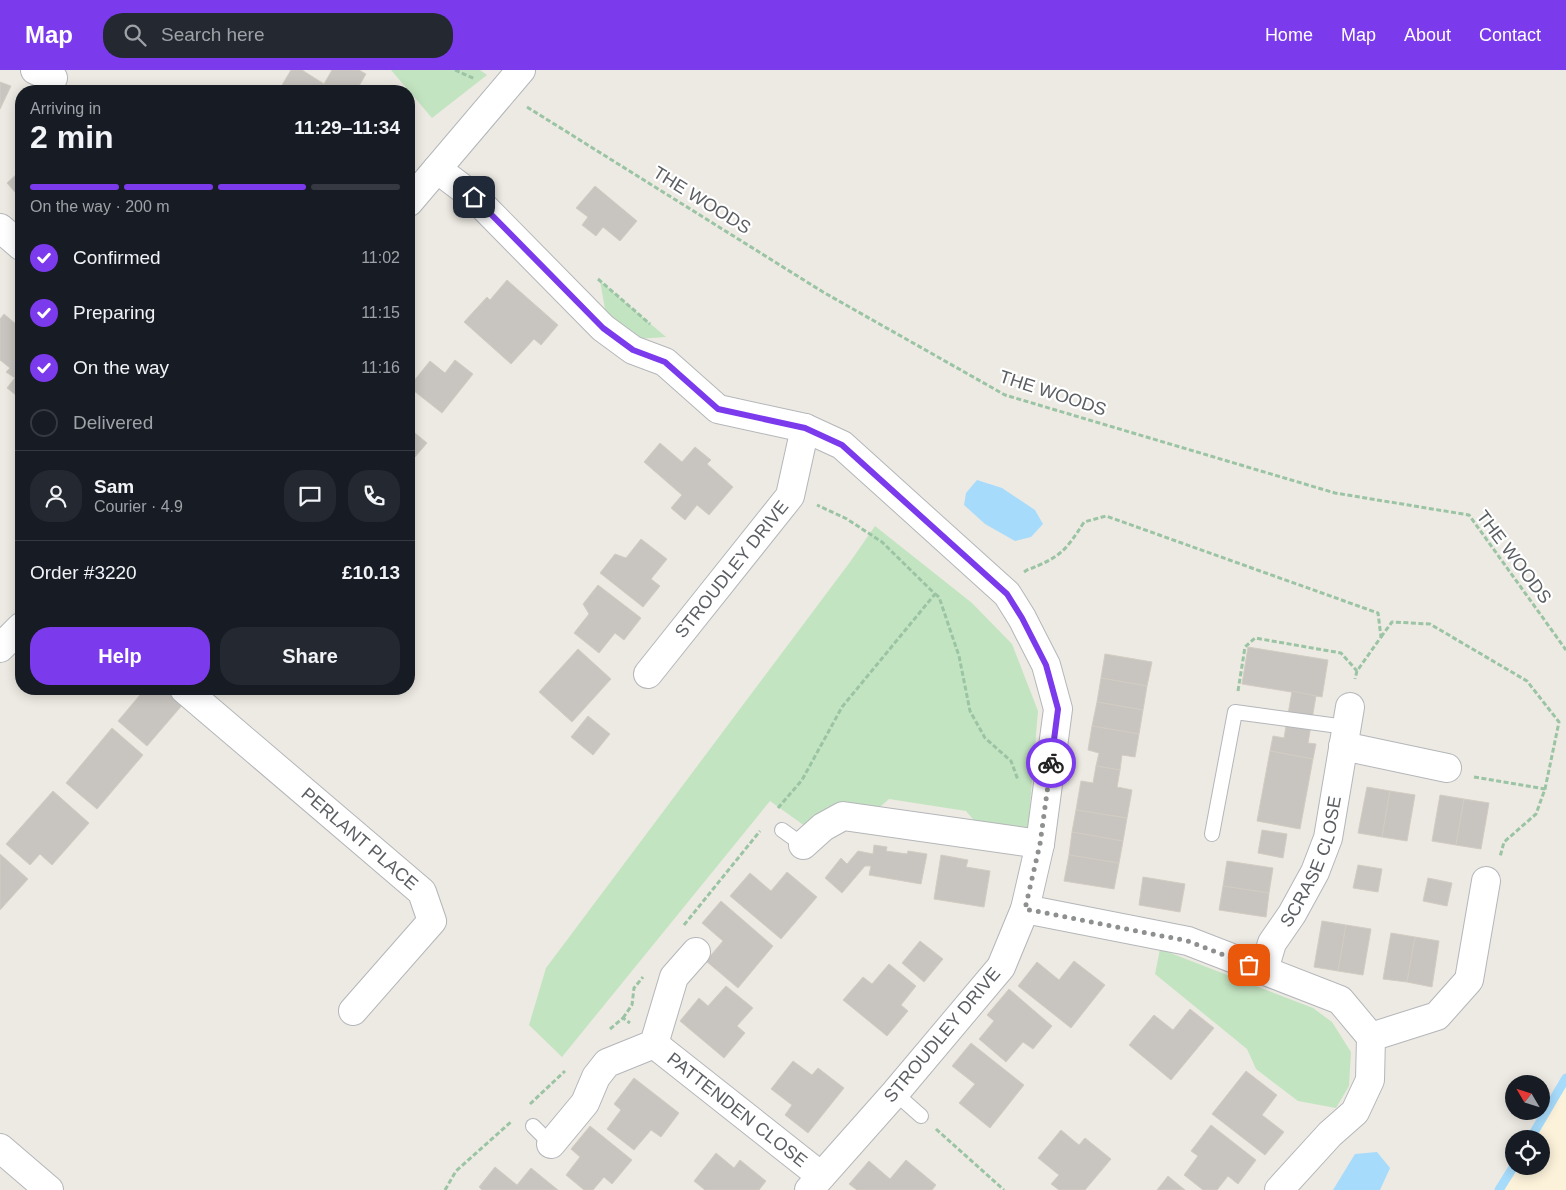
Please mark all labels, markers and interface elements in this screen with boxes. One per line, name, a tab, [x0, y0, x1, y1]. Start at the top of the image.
search box	[103, 13, 453, 58]
text: Map	[25, 21, 73, 48]
icon: search	[121, 21, 149, 49]
text: Search here	[161, 24, 265, 45]
text: Home	[1265, 25, 1313, 45]
text: Map	[1341, 25, 1376, 45]
text: About	[1404, 25, 1451, 45]
text: Contact	[1479, 25, 1541, 45]
text: Arriving in	[30, 100, 101, 117]
text: 11:29–11:34	[294, 117, 400, 138]
text: 2 min	[30, 119, 114, 155]
street label: THE WOODS	[650, 162, 754, 238]
pin	[453, 176, 495, 218]
icon: home	[460, 183, 488, 211]
text: On the way · 200 m	[30, 198, 170, 215]
icon: check	[30, 244, 58, 272]
text: Confirmed	[73, 247, 161, 268]
text: 11:02	[361, 249, 400, 266]
icon: check	[30, 299, 58, 327]
text: Preparing	[73, 302, 155, 323]
text: 11:15	[361, 304, 400, 321]
icon: check	[30, 354, 58, 382]
text: On the way	[73, 357, 169, 378]
text: 11:16	[361, 359, 400, 376]
street label: THE WOODS	[997, 366, 1109, 420]
text: Delivered	[73, 412, 153, 433]
button: person	[30, 470, 82, 522]
button: chat	[284, 470, 336, 522]
button: phone	[348, 470, 400, 522]
text: Sam	[94, 476, 134, 497]
street label: STROUDLEY DRIVE	[671, 497, 792, 642]
text: Courier · 4.9	[94, 498, 183, 515]
street label: THE WOODS	[1473, 507, 1555, 607]
text: Order #3220	[30, 562, 137, 583]
text: £10.13	[342, 562, 400, 583]
button: Help	[30, 627, 210, 685]
button: Share	[220, 627, 400, 685]
courier	[1026, 738, 1076, 788]
icon: bike	[1037, 749, 1065, 777]
street label: PERLANT PLACE	[297, 784, 422, 894]
street label: SCRASE CLOSE	[1276, 795, 1345, 931]
pin	[1228, 944, 1270, 986]
icon: bag	[1235, 951, 1263, 979]
street label: STROUDLEY DRIVE	[880, 964, 1004, 1106]
street label: PATTENDEN CLOSE	[663, 1048, 811, 1171]
north arrow	[1505, 1075, 1550, 1120]
map controls	[1505, 1075, 1550, 1175]
button: locate	[1505, 1130, 1550, 1175]

